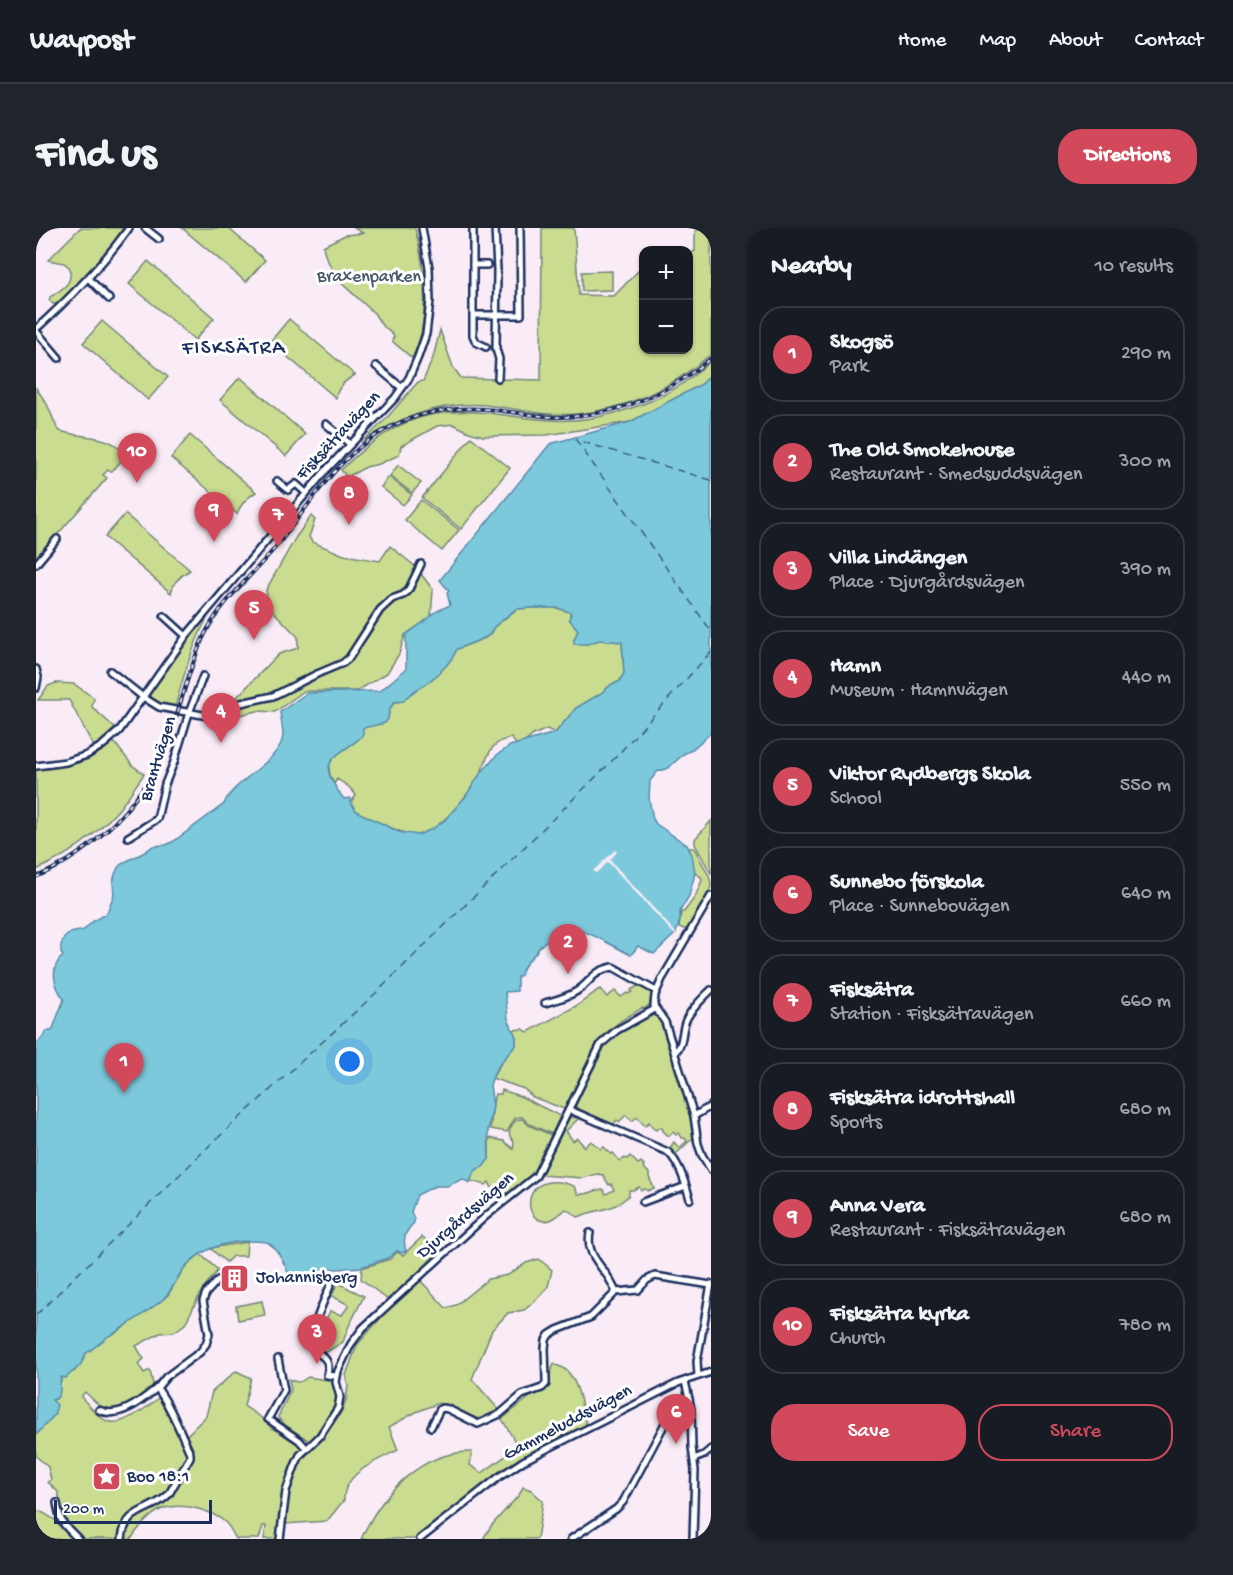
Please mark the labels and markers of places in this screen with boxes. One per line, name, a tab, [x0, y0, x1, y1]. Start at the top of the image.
pin: 10	[118, 434, 156, 483]
pin: 8	[330, 476, 368, 525]
pin: 9	[194, 492, 234, 542]
pin: 7	[258, 498, 298, 547]
pin: 5	[234, 590, 274, 640]
pin: 4	[202, 694, 240, 743]
pin: 2	[548, 924, 588, 974]
pin: 1	[104, 1044, 143, 1093]
building icon: Johannisberg	[219, 1262, 251, 1294]
place label: Johannisberg	[256, 1268, 358, 1289]
pin: 3	[298, 1314, 336, 1364]
pin: 6	[656, 1394, 696, 1444]
place icon: Boo 18:1	[90, 1461, 122, 1493]
place label: Boo 18:1	[126, 1467, 189, 1488]

